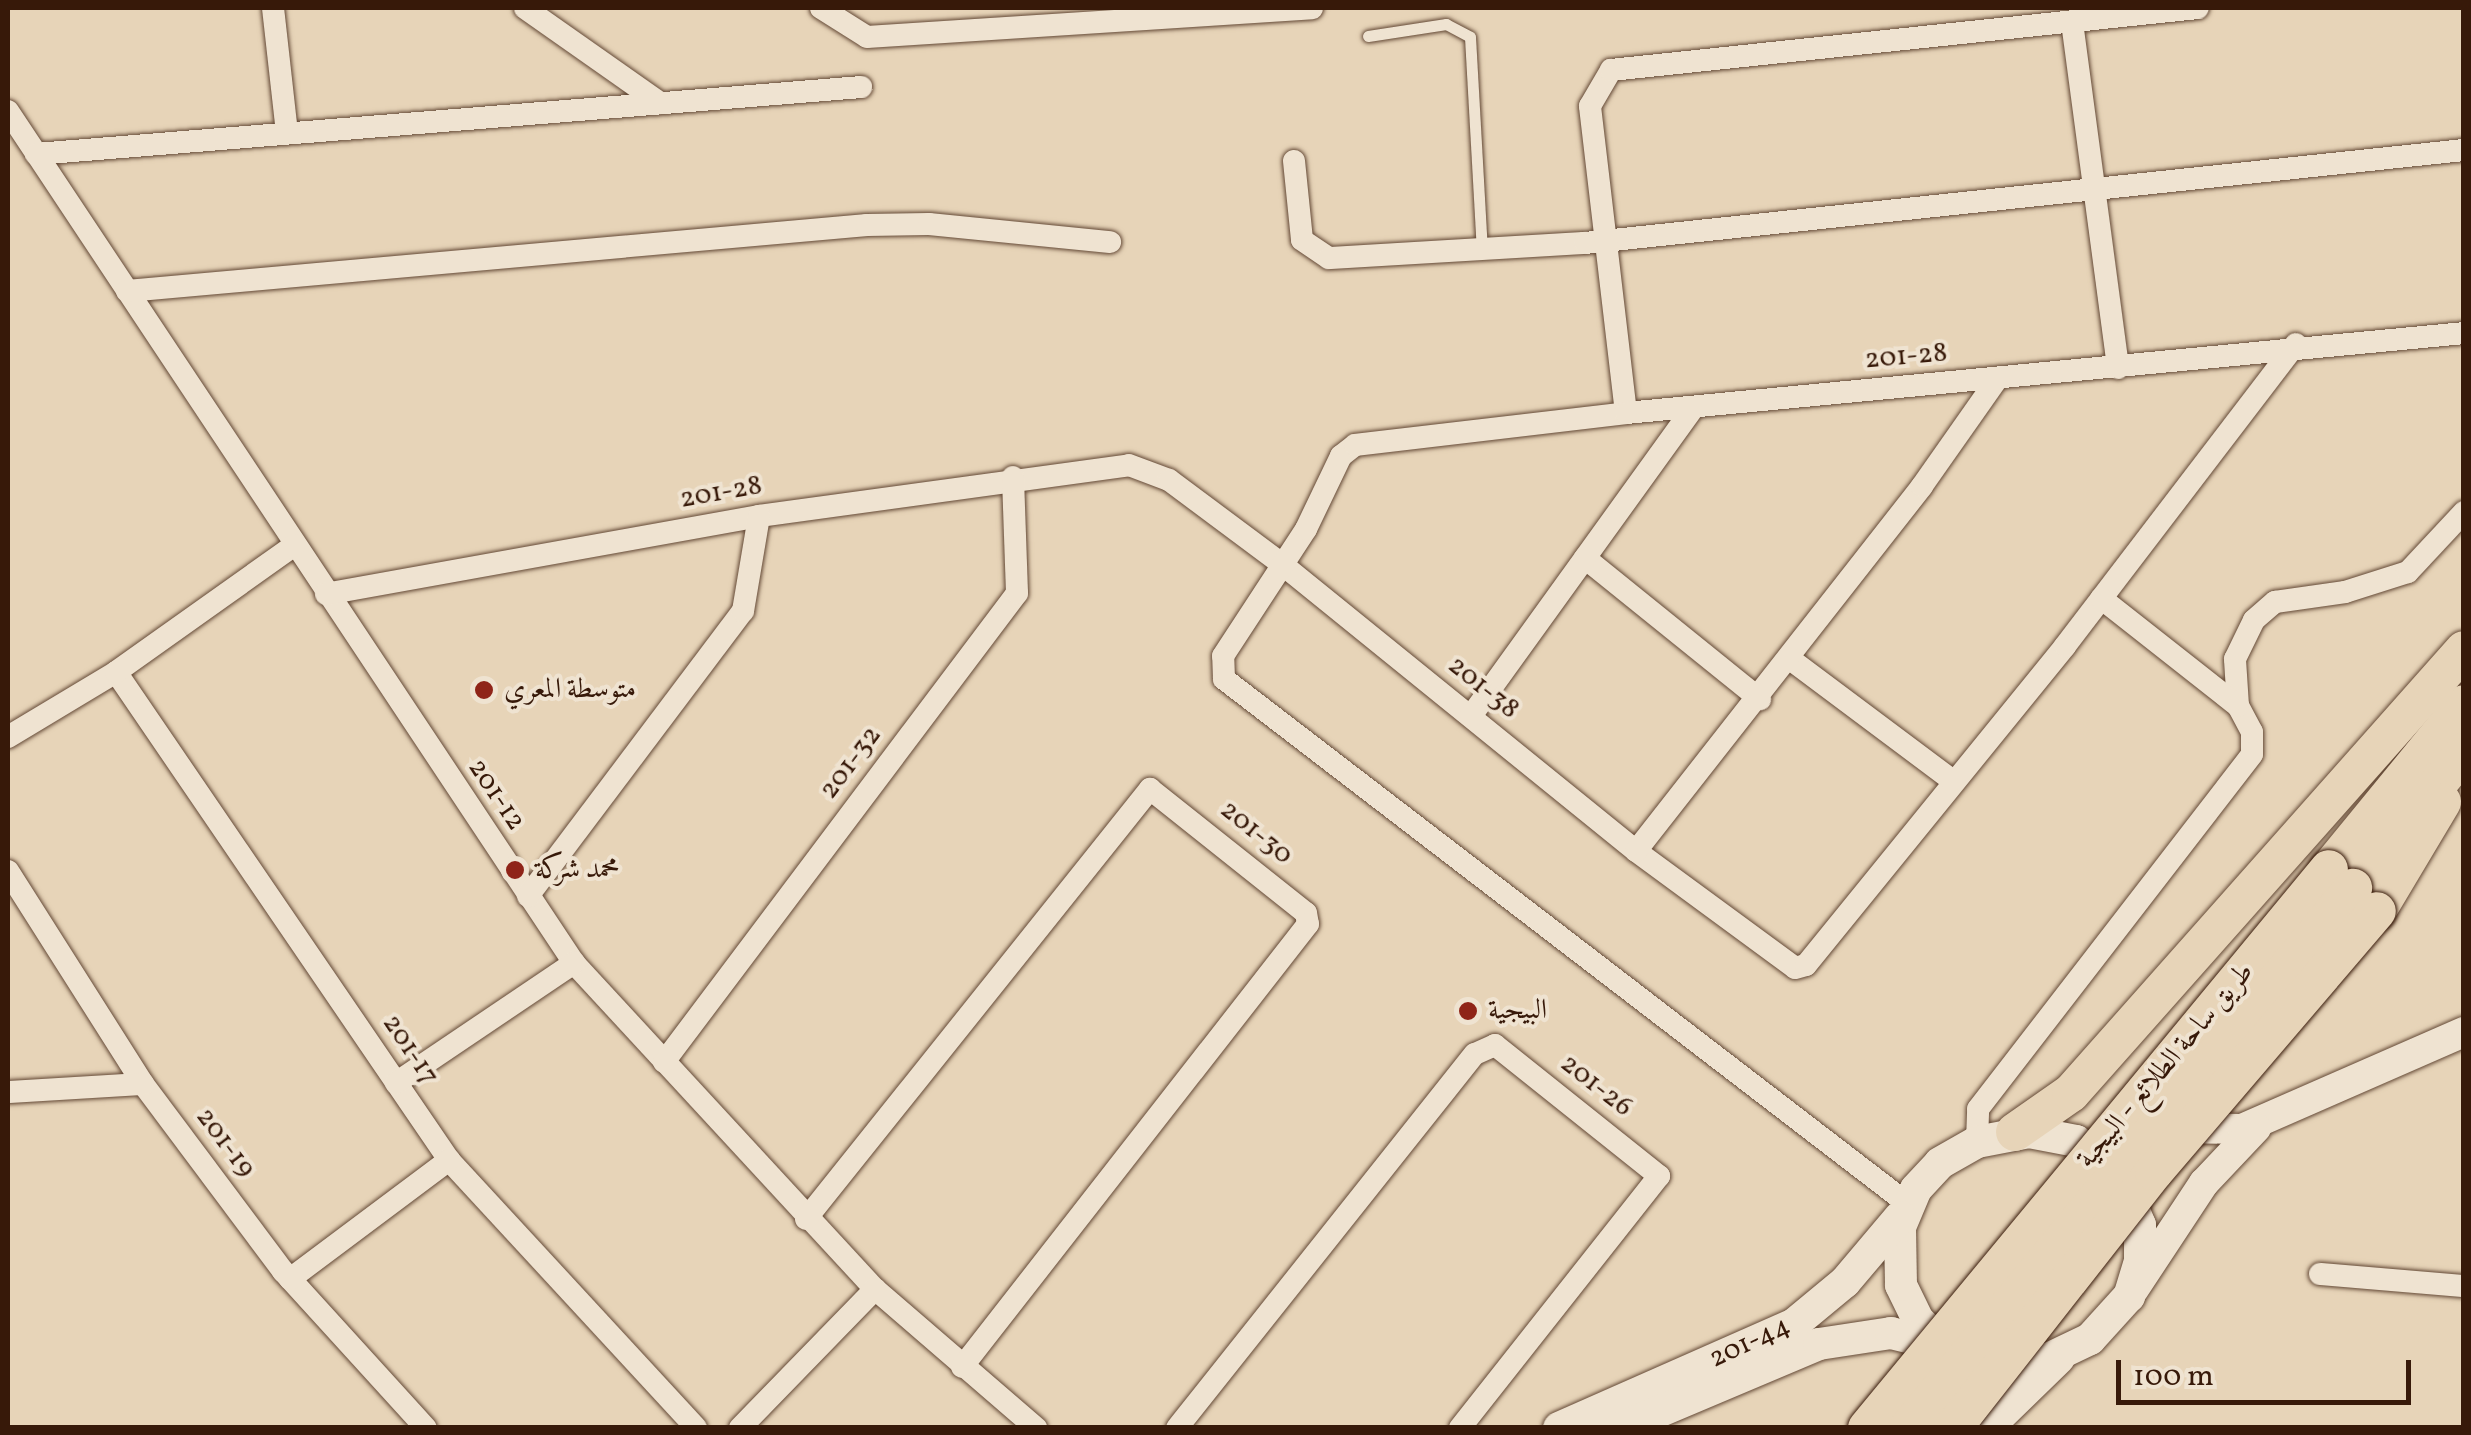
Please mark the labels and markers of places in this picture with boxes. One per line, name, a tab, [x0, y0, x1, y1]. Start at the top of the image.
place label: متوسطة المعري	[504, 673, 636, 707]
marker: متوسطة المعري	[473, 679, 495, 701]
place label: محمد شركة	[535, 853, 619, 887]
marker: محمد شركة	[504, 859, 526, 881]
place label: البيجية	[1488, 994, 1547, 1028]
marker: البيجية	[1457, 1000, 1479, 1022]

